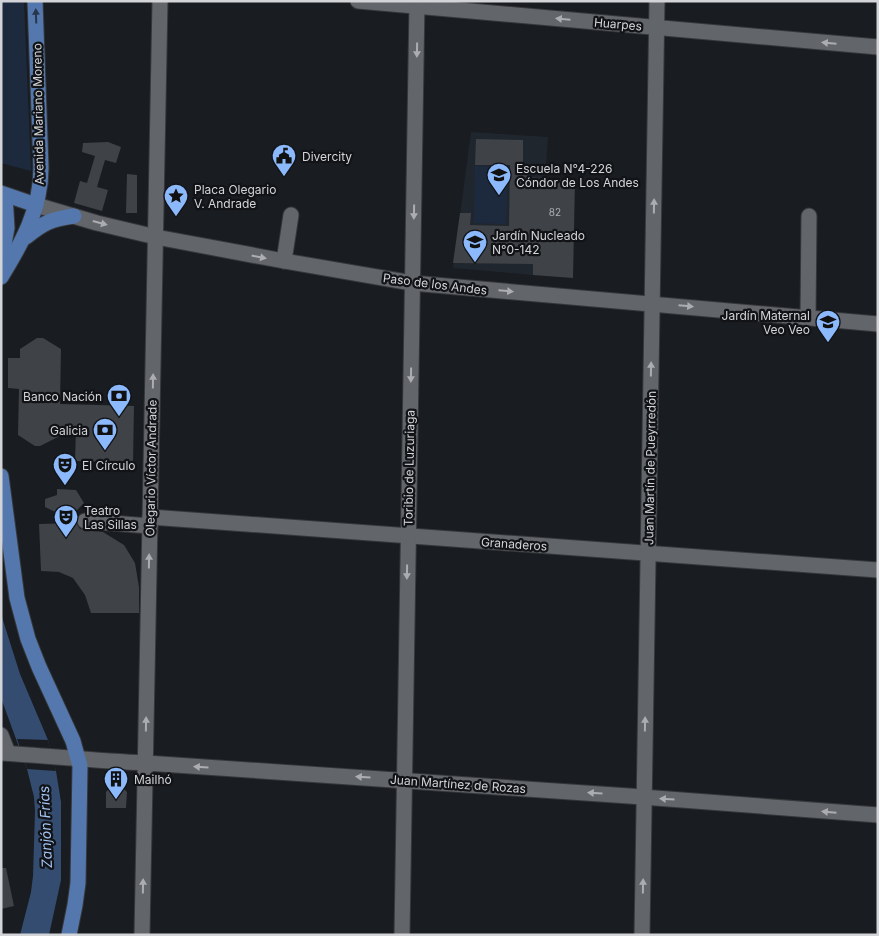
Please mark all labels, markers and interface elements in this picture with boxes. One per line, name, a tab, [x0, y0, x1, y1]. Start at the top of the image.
one-way arrow	[32, 8, 40, 24]
street label: Huarpes	[593, 14, 643, 34]
one-way arrow	[554, 15, 570, 23]
one-way arrow	[821, 39, 837, 47]
one-way arrow	[412, 42, 420, 58]
street label: Avenida Mariano Moreno	[29, 43, 47, 185]
public building icon: Divercity	[271, 143, 297, 177]
place label: Divercity	[302, 149, 352, 164]
place label: Escuela N°4-226 Cóndor de Los Andes	[516, 161, 639, 190]
school or university icon: Escuela N°4-226 Cóndor de Los Andes	[486, 162, 512, 196]
place label: Placa Olegario V. Andrade	[194, 182, 276, 211]
place icon: Placa Olegario V. Andrade	[163, 183, 189, 217]
one-way arrow	[650, 198, 658, 214]
one-way arrow	[409, 205, 417, 221]
house number: 82	[549, 206, 561, 218]
one-way arrow	[92, 219, 107, 227]
place label: Jardín Nucleado N°0-142	[492, 228, 585, 257]
school or university icon: Jardín Nucleado N°0-142	[462, 229, 488, 263]
one-way arrow	[251, 253, 267, 261]
street label: Paso de los Andes	[382, 270, 488, 298]
one-way arrow	[499, 288, 515, 296]
one-way arrow	[678, 302, 694, 310]
place label: Jardín Maternal Veo Veo	[722, 308, 810, 337]
school or university icon: Jardín Maternal Veo Veo	[815, 309, 841, 343]
one-way arrow	[647, 360, 655, 376]
one-way arrow	[406, 367, 414, 383]
one-way arrow	[149, 373, 157, 389]
bank icon: Banco Nación	[106, 383, 132, 417]
place label: Banco Nación	[23, 389, 102, 404]
street label: Juan Martín de Pueyrredón	[641, 391, 659, 545]
street label: Olegario Víctor Andrade	[142, 400, 160, 536]
street label: Toribio de Luzuriaga	[400, 410, 418, 526]
bank icon: Galicia	[92, 417, 118, 451]
place label: Galicia	[50, 423, 88, 438]
theatre icon: El Círculo	[52, 452, 78, 486]
place label: El Círculo	[82, 458, 136, 473]
place label: Teatro Las Sillas	[84, 503, 137, 532]
theatre icon: Teatro Las Sillas	[53, 504, 79, 538]
street label: Granaderos	[480, 534, 548, 554]
one-way arrow	[146, 553, 154, 569]
one-way arrow	[403, 565, 411, 581]
one-way arrow	[142, 715, 150, 731]
one-way arrow	[641, 715, 649, 731]
one-way arrow	[193, 762, 209, 770]
building icon: Mailhó	[103, 766, 129, 800]
place label: Mailhó	[134, 772, 172, 787]
street label: Juan Martínez de Rozas	[390, 772, 526, 796]
one-way arrow	[355, 773, 371, 781]
water label: Zanjón Frías	[35, 786, 55, 868]
one-way arrow	[587, 789, 603, 797]
one-way arrow	[659, 794, 675, 802]
one-way arrow	[821, 807, 837, 815]
one-way arrow	[139, 878, 147, 894]
one-way arrow	[639, 878, 647, 894]

